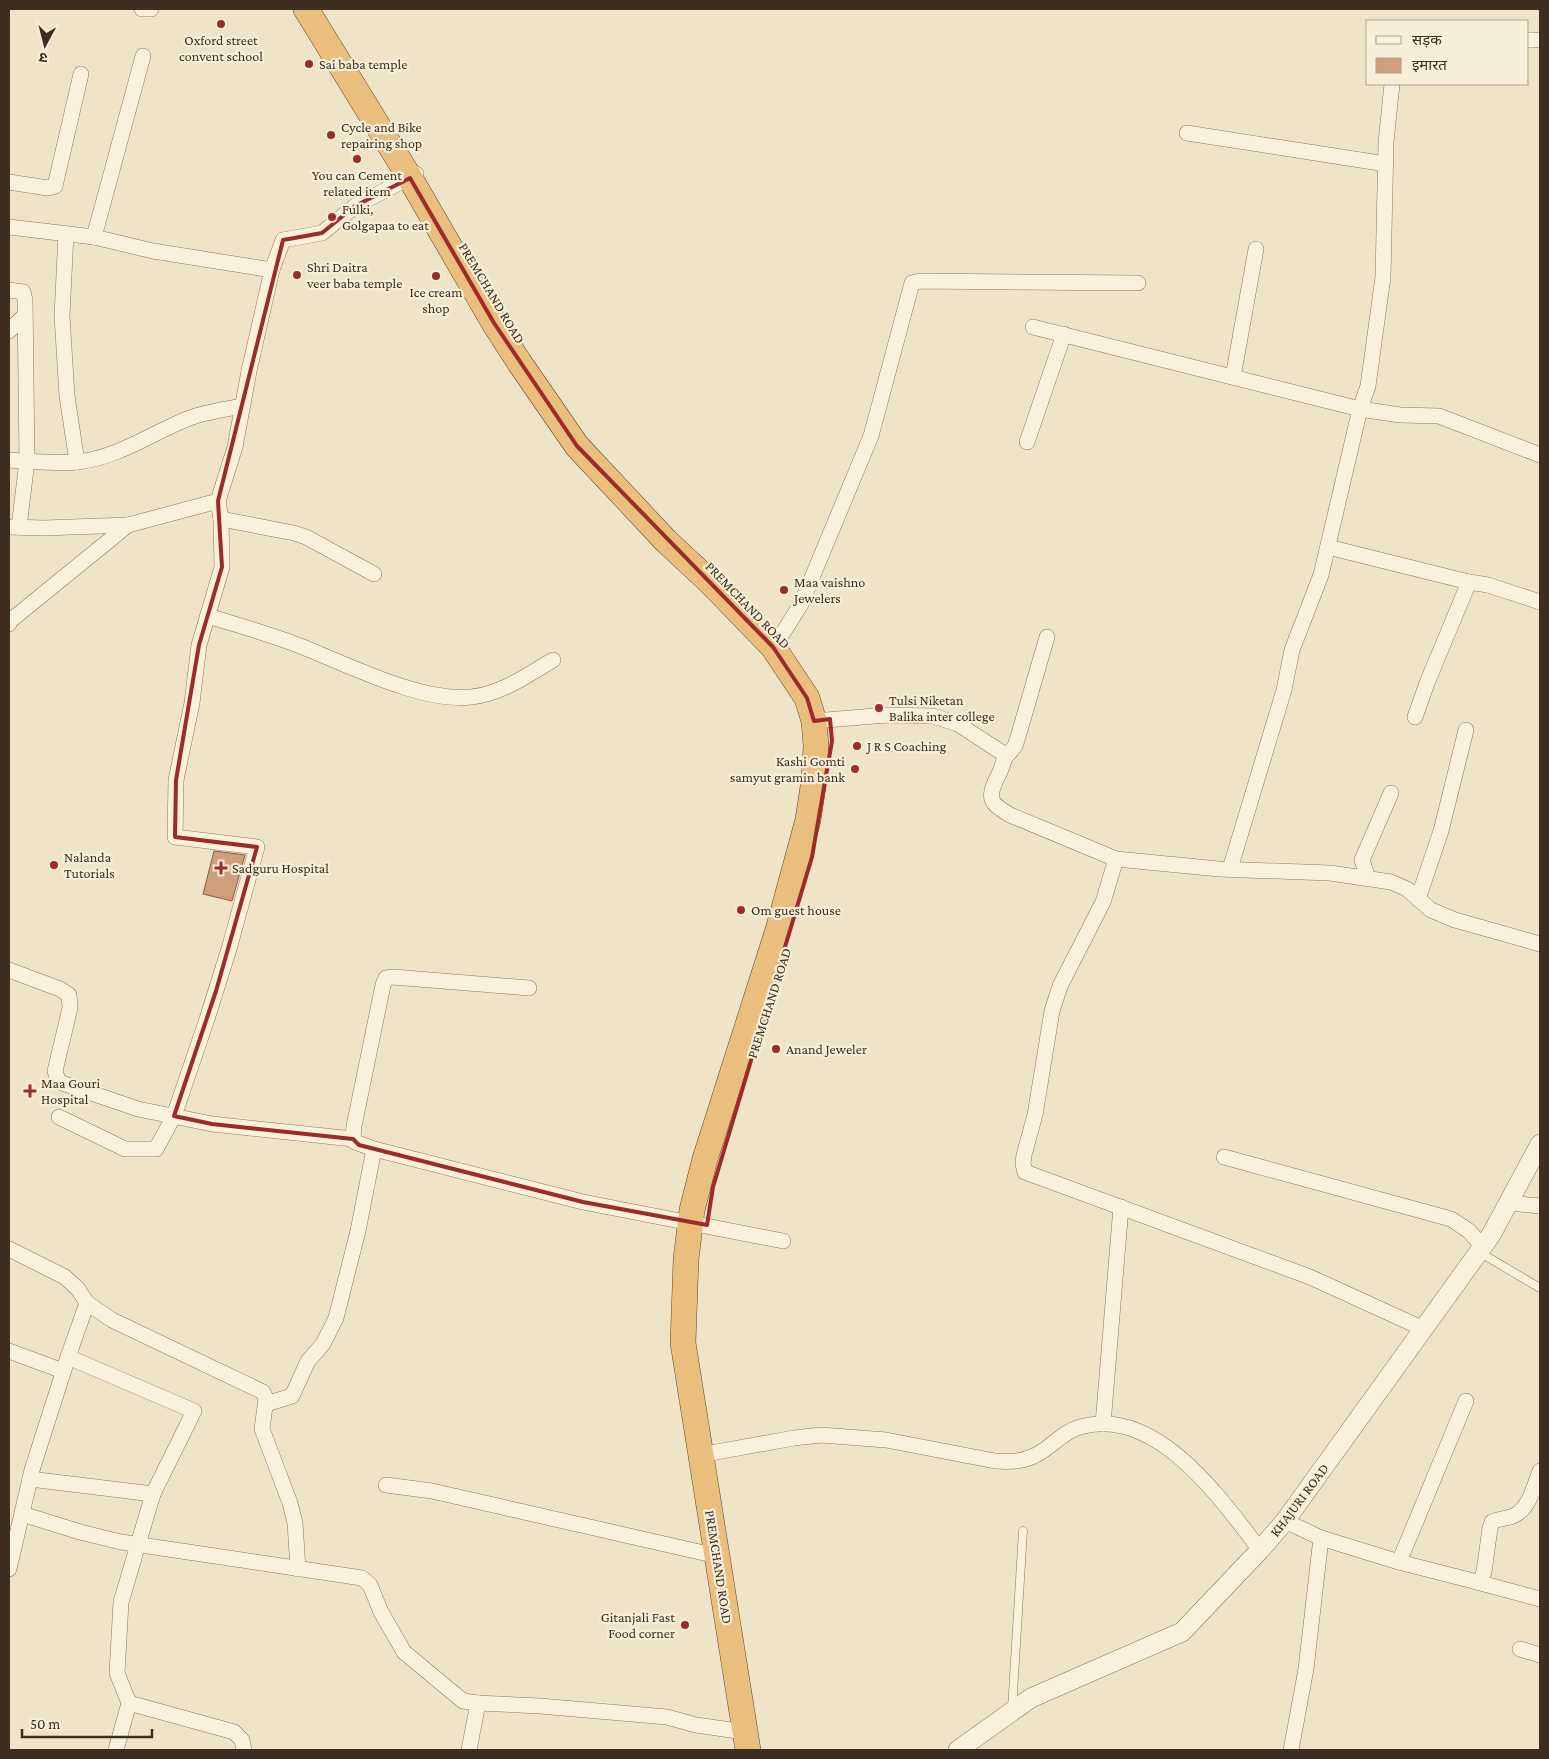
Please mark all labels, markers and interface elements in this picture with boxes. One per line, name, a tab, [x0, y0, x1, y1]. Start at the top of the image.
marker: Oxford street convent school	[215, 18, 227, 30]
north arrow	[20, 20, 70, 70]
legend	[1366, 20, 1529, 85]
place label: Oxford street convent school	[179, 32, 263, 64]
text: सड़क	[1412, 32, 1442, 48]
text: उ	[38, 49, 48, 66]
place label: Sai baba temple	[319, 56, 407, 72]
text: इमारत	[1412, 57, 1447, 73]
marker: Sai baba temple	[303, 58, 315, 70]
place label: Cycle and Bike repairing shop	[341, 119, 422, 151]
marker: Cycle and Bike repairing shop	[325, 129, 337, 141]
marker: You can Cement related item	[351, 153, 363, 165]
place label: You can Cement related item	[312, 167, 402, 199]
place label: Fulki, Golgapaa to eat	[342, 201, 429, 233]
marker: Fulki, Golgapaa to eat	[326, 211, 338, 223]
street label: PREMCHAND ROAD	[456, 240, 528, 346]
place label: Shri Daitra veer baba temple	[306, 259, 402, 291]
marker: Shri Daitra veer baba temple	[291, 269, 303, 281]
marker: Ice cream shop	[430, 270, 442, 282]
place label: Ice cream shop	[409, 284, 463, 316]
street label: PREMCHAND ROAD	[702, 558, 794, 652]
place label: Maa vaishno Jewelers	[792, 574, 865, 606]
marker: Maa vaishno Jewelers	[778, 584, 790, 596]
place label: Tulsi Niketan Balika inter college	[889, 692, 995, 724]
marker: Tulsi Niketan Balika inter college	[873, 702, 885, 714]
place label: J R S Coaching	[865, 738, 946, 754]
marker: J R S Coaching	[851, 740, 863, 752]
place label: Kashi Gomti samyut gramin bank	[730, 753, 845, 785]
marker: Kashi Gomti samyut gramin bank	[849, 763, 861, 775]
place label: Nalanda Tutorials	[64, 849, 115, 881]
marker: Nalanda Tutorials	[48, 859, 60, 871]
place label: Sadguru Hospital	[232, 860, 329, 876]
marker: Sadguru Hospital	[214, 861, 228, 875]
place label: Om guest house	[751, 902, 841, 918]
marker: Om guest house	[735, 904, 747, 916]
street label: PREMCHAND ROAD	[744, 946, 794, 1060]
place label: Anand Jeweler	[786, 1041, 867, 1057]
marker: Anand Jeweler	[770, 1043, 782, 1055]
place label: Maa Gouri Hospital	[41, 1075, 100, 1107]
marker: Maa Gouri Hospital	[23, 1084, 37, 1098]
street label: KHAJURI ROAD	[1266, 1460, 1332, 1540]
street label: PREMCHAND ROAD	[702, 1509, 736, 1625]
place label: Gitanjali Fast Food corner	[601, 1609, 675, 1641]
marker: Gitanjali Fast Food corner	[679, 1619, 691, 1631]
scale bar	[22, 1706, 152, 1738]
text: 50 m	[30, 1716, 60, 1732]

